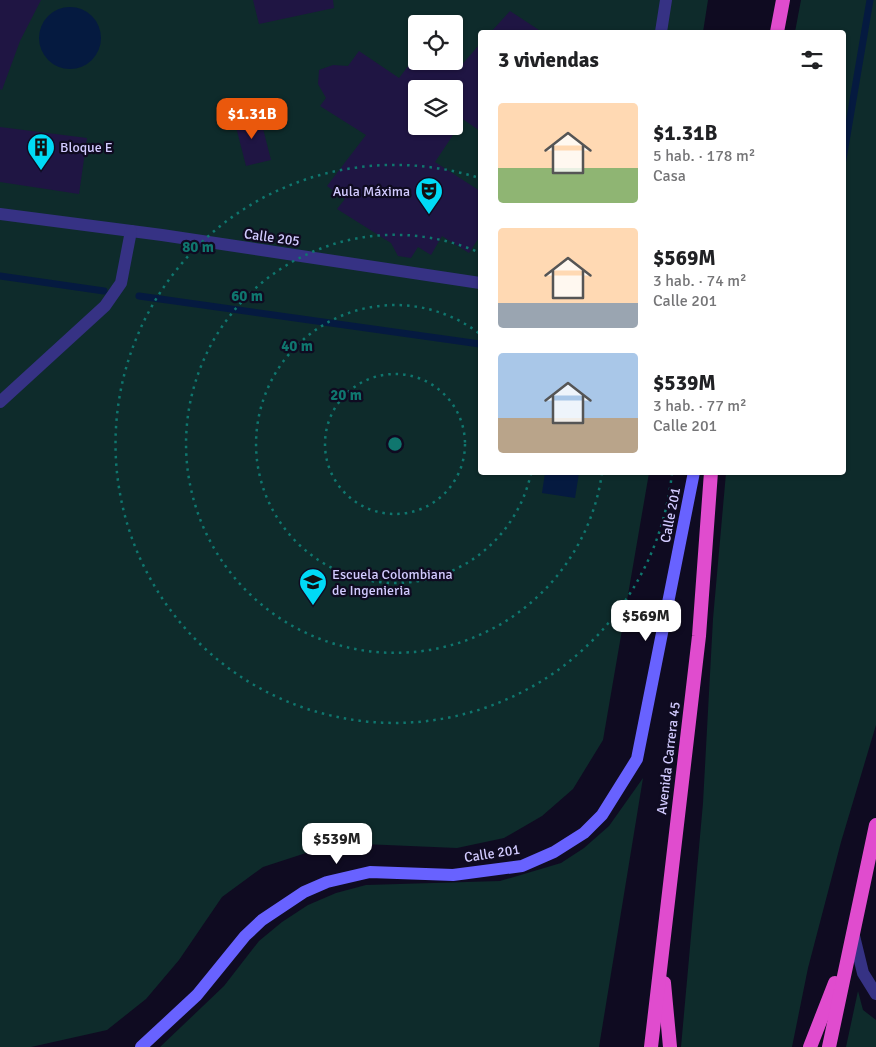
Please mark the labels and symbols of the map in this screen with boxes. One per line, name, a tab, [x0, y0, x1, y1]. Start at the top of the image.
pin: $1.31B	[211, 98, 293, 140]
building icon: Bloque E	[26, 132, 56, 171]
place label: Bloque E	[60, 139, 113, 156]
theatre icon: Aula Máxima	[414, 176, 444, 215]
place label: Aula Máxima	[333, 183, 410, 200]
street label: Calle 205	[243, 225, 301, 250]
text: 80 m	[182, 238, 214, 256]
text: 60 m	[231, 287, 263, 305]
text: 40 m	[281, 337, 313, 355]
text: 20 m	[330, 386, 362, 404]
centre of rings	[386, 435, 404, 453]
street label: Calle 201	[657, 486, 684, 544]
place label: Escuela Colombiana de Ingenieria	[332, 566, 453, 599]
school or university icon: Escuela Colombiana de Ingenieria	[298, 567, 328, 606]
pin: $569M	[611, 600, 681, 642]
street label: Avenida Carrera 45	[653, 701, 684, 815]
pin: $539M	[302, 822, 372, 865]
street label: Calle 201	[463, 841, 521, 866]

